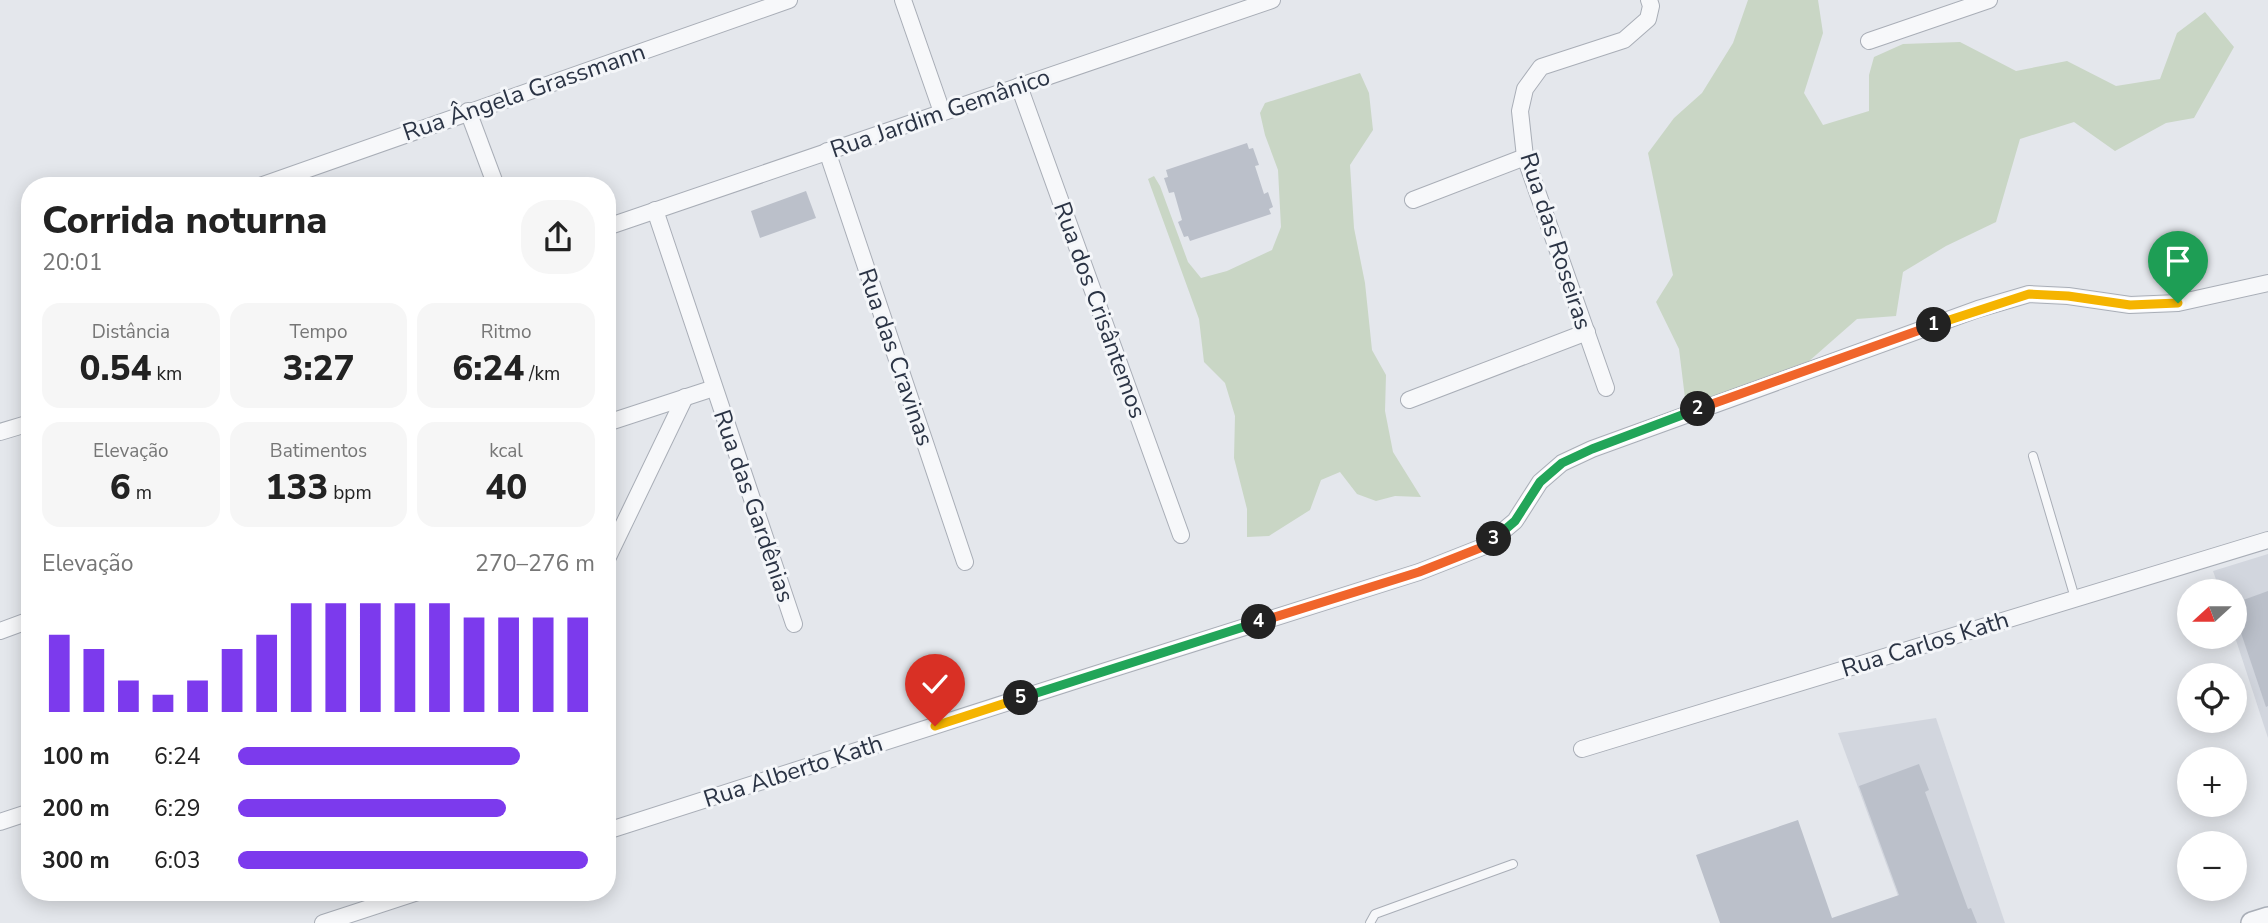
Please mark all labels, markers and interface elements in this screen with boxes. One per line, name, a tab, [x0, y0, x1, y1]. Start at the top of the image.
street label: Rua Ângela Grassmann	[398, 35, 650, 149]
street label: Rua Jardim Gemânico	[826, 60, 1054, 166]
street label: Rua das Roseiras	[1512, 148, 1600, 334]
text: Corrida noturna	[42, 195, 327, 246]
street label: Rua dos Crisântemos	[1046, 197, 1154, 423]
button: share	[521, 200, 595, 274]
pin	[2148, 231, 2208, 303]
icon: arrive	[2159, 242, 2197, 280]
text: 20:01	[42, 247, 102, 278]
street label: Rua das Cravinas	[851, 264, 941, 450]
pin: 1	[1916, 308, 1952, 342]
text: 1	[1928, 311, 1939, 337]
text: Distância	[92, 319, 170, 345]
text: Tempo	[289, 319, 347, 345]
text: Ritmo	[481, 319, 531, 345]
text: 0.54	[79, 345, 152, 392]
text: 3:27	[282, 345, 355, 392]
text: 6:24	[452, 345, 524, 392]
text: km	[152, 361, 182, 387]
text: /km	[524, 361, 560, 387]
pin: 2	[1680, 392, 1716, 426]
text: 2	[1692, 395, 1703, 421]
street label: Rua das Gardênias	[706, 405, 802, 607]
text: Elevação	[93, 438, 169, 464]
text: Batimentos	[270, 438, 367, 464]
text: kcal	[489, 438, 523, 464]
text: 6	[110, 464, 131, 511]
text: 133	[265, 464, 328, 511]
text: 40	[485, 464, 527, 511]
text: m	[131, 480, 152, 506]
text: bpm	[328, 480, 372, 506]
pin: 3	[1476, 522, 1512, 556]
text: 3	[1488, 525, 1499, 551]
text: Elevação	[42, 548, 134, 579]
text: 270–276 m	[475, 548, 595, 579]
north arrow	[2177, 579, 2247, 649]
map controls	[2177, 579, 2247, 901]
street label: Rua Carlos Kath	[1837, 603, 2013, 685]
pin: 4	[1242, 604, 1276, 640]
text: 4	[1253, 608, 1264, 634]
pin	[905, 654, 965, 726]
button: locate	[2177, 663, 2247, 733]
icon: check	[916, 665, 954, 703]
pin: 5	[1004, 680, 1038, 716]
text: 5	[1015, 684, 1026, 710]
street label: Rua Alberto Kath	[699, 727, 887, 815]
text: 100 m	[42, 741, 110, 772]
text: 6:24	[154, 741, 201, 772]
button: +	[2177, 747, 2247, 817]
text: 200 m	[42, 793, 110, 824]
text: 6:29	[154, 793, 201, 824]
button: −	[2177, 831, 2247, 901]
text: 300 m	[42, 845, 110, 876]
text: 6:03	[154, 845, 201, 876]

